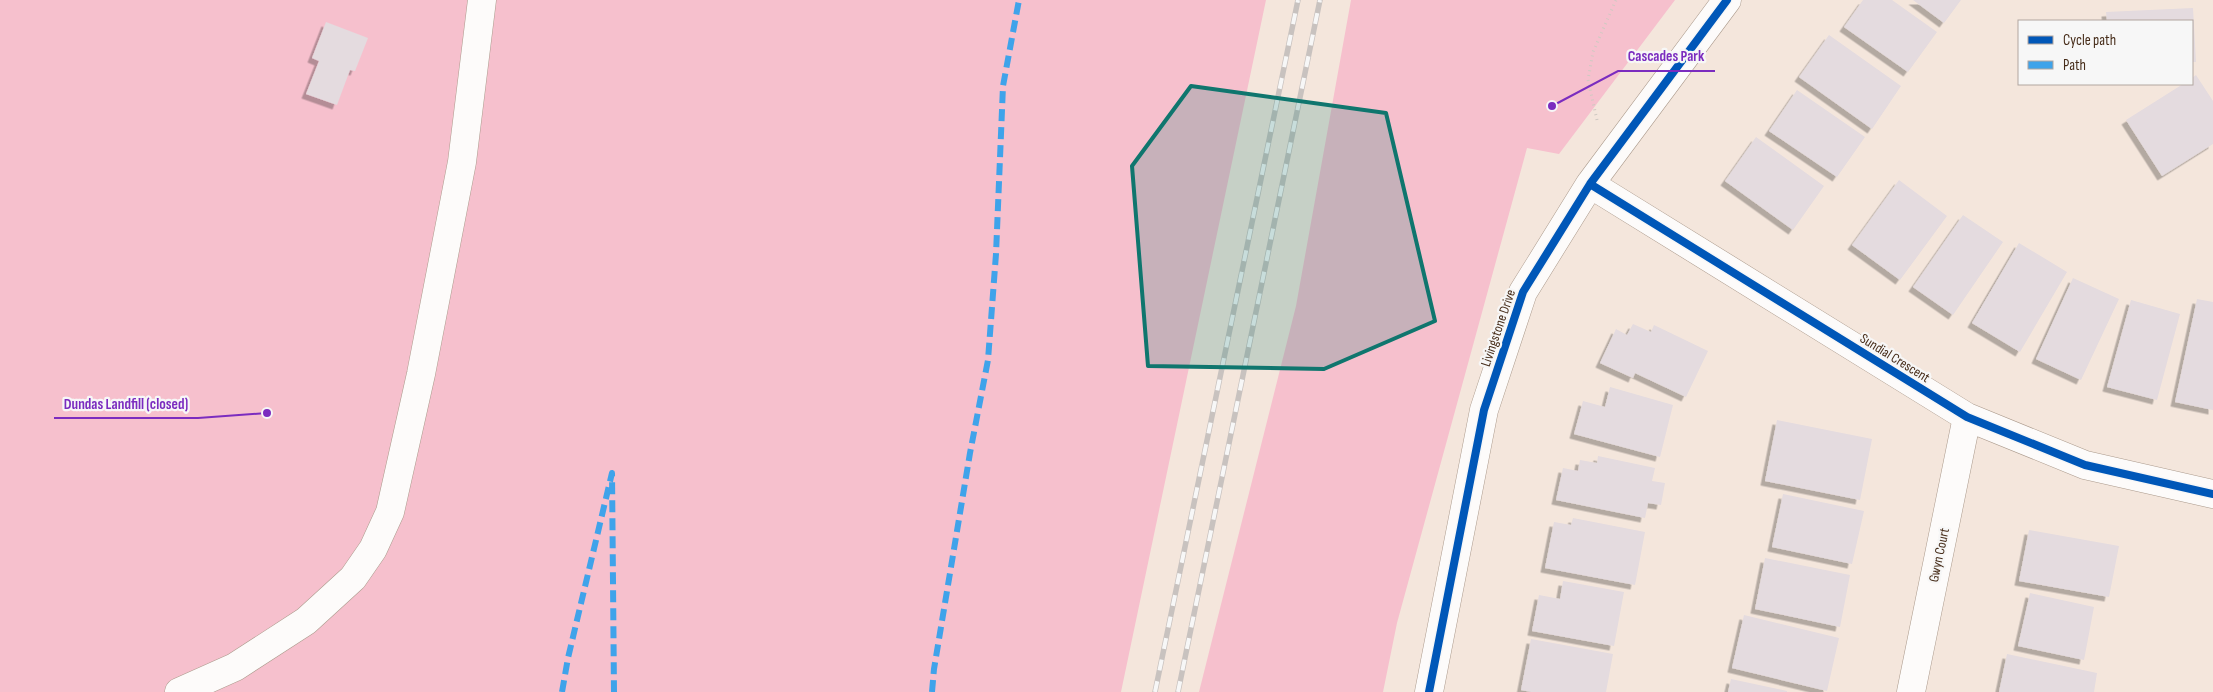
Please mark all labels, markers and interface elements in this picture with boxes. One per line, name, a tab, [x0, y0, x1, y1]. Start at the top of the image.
legend	[2018, 20, 2193, 85]
text: Cycle path	[2063, 31, 2116, 50]
callout: Cascades Park	[1618, 41, 1715, 71]
text: Cascades Park	[1628, 47, 1705, 66]
text: Path	[2063, 56, 2086, 75]
street label: Livingstone Drive	[1477, 287, 1519, 369]
street label: Sundial Crescent	[1857, 330, 1933, 386]
callout: Dundas Landfill (closed)	[54, 388, 198, 418]
text: Dundas Landfill (closed)	[64, 395, 188, 414]
street label: Gwyn Court	[1925, 526, 1953, 584]

